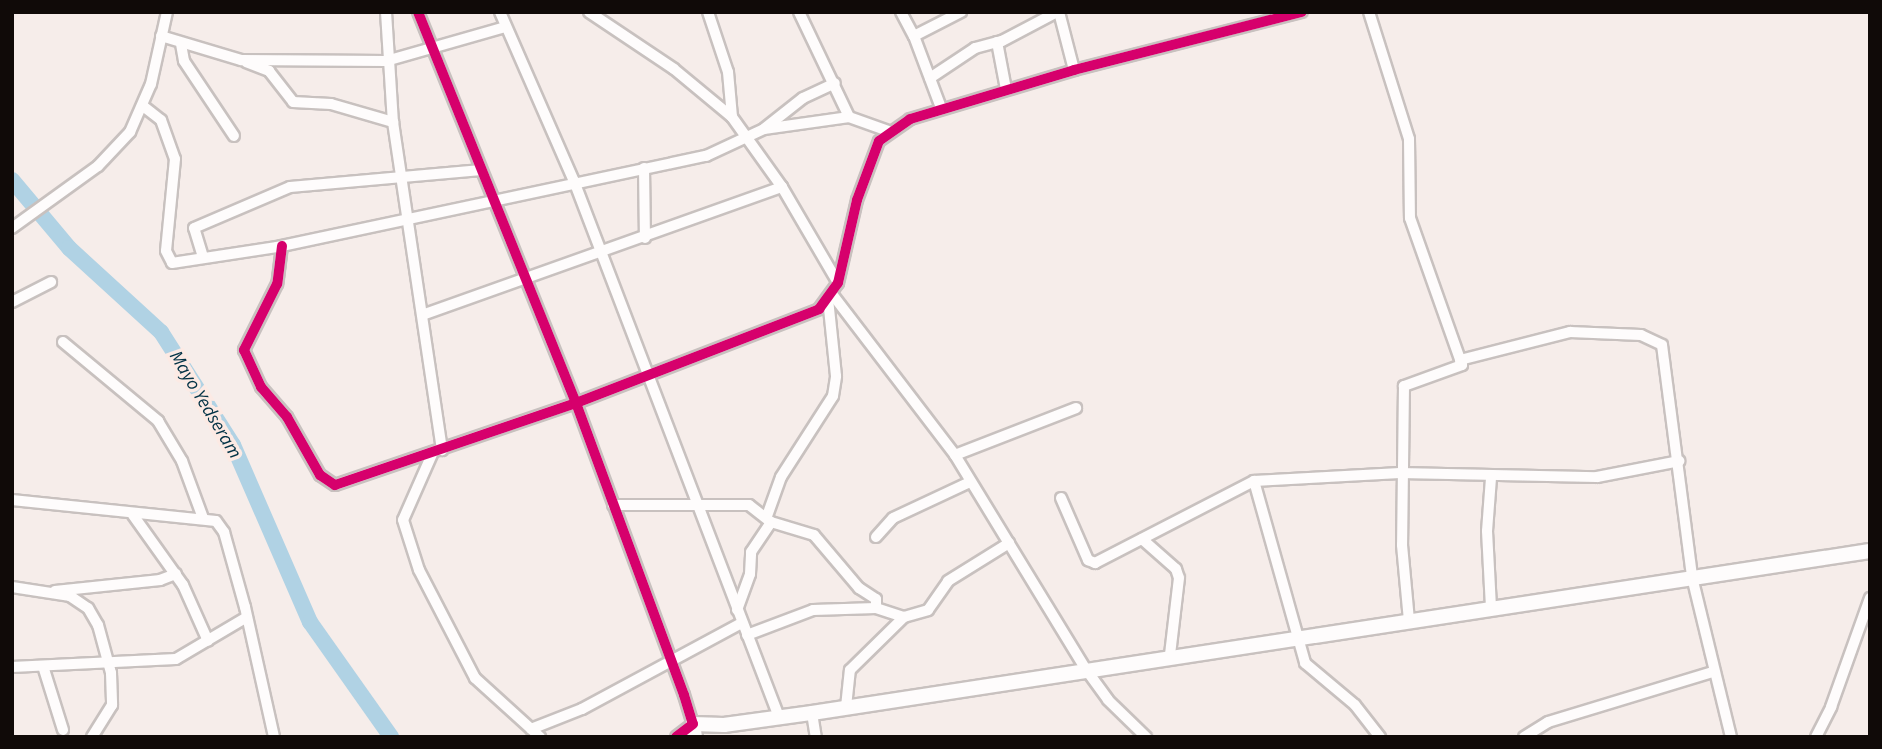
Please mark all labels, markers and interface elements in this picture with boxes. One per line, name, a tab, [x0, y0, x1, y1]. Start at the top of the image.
water label: Mayo Yedseram	[164, 347, 246, 463]

